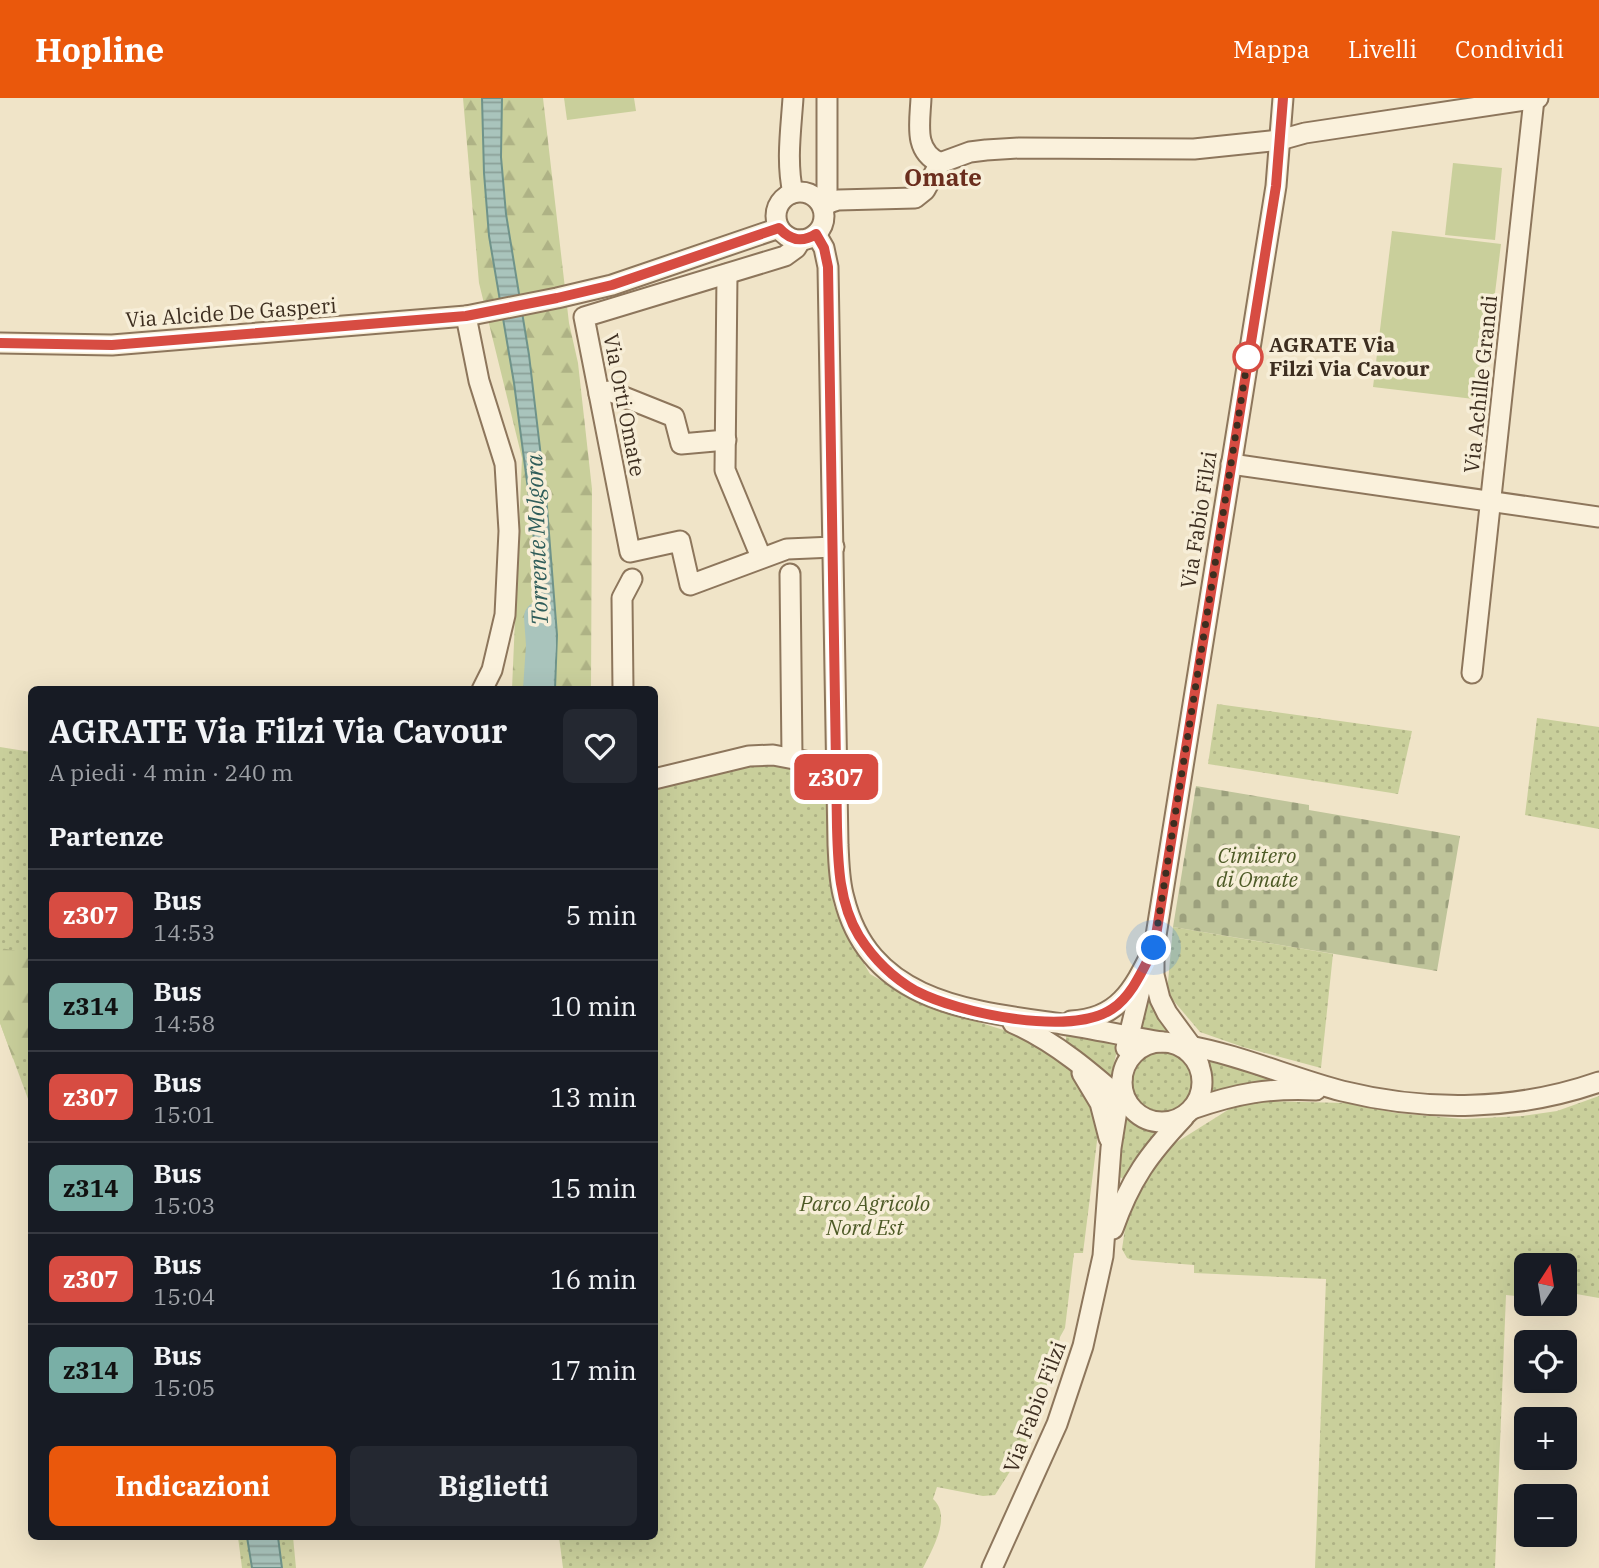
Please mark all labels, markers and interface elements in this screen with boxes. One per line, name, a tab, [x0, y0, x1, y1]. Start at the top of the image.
text: Hopline	[35, 28, 164, 71]
text: Mappa	[1233, 33, 1310, 65]
text: Livelli	[1348, 33, 1417, 65]
text: Condividi	[1455, 33, 1564, 65]
district label: Omate	[904, 161, 982, 193]
street label: Via Alcide De Gasperi	[124, 291, 337, 333]
street label: Via Achille Grandi	[1457, 294, 1503, 474]
place label: AGRATE Via Filzi Via Cavour	[1269, 330, 1430, 382]
street label: Via Orti Omate	[597, 331, 653, 479]
marker: AGRATE Via Filzi Via Cavour	[1233, 342, 1263, 372]
street label: Via Fabio Filzi	[1173, 449, 1223, 591]
water label: Torrente Molgora	[518, 453, 554, 626]
text: AGRATE Via Filzi Via Cavour	[49, 709, 507, 752]
button: heart	[563, 709, 637, 783]
line badge: z307	[787, 754, 885, 800]
text: A piedi · 4 min · 240 m	[49, 757, 293, 787]
text: z307	[808, 761, 864, 793]
text: Partenze	[49, 819, 164, 853]
park label: Cimitero di Omate	[1216, 841, 1299, 893]
text: Bus	[154, 883, 202, 917]
text: 5 min	[566, 898, 637, 932]
text: z307	[63, 899, 119, 931]
text: 14:53	[154, 917, 215, 947]
your location	[1136, 930, 1171, 965]
text: Bus	[154, 974, 202, 1008]
text: 10 min	[550, 989, 637, 1023]
text: z314	[63, 990, 119, 1022]
text: 14:58	[154, 1008, 215, 1038]
text: Bus	[154, 1065, 202, 1099]
text: 13 min	[550, 1080, 637, 1114]
text: z307	[63, 1081, 119, 1113]
text: 15:01	[154, 1099, 215, 1129]
text: Bus	[154, 1156, 202, 1190]
text: 15 min	[550, 1171, 637, 1205]
text: z314	[63, 1172, 119, 1204]
park label: Parco Agricolo Nord Est	[799, 1189, 930, 1241]
text: 15:03	[154, 1190, 215, 1220]
text: Bus	[154, 1247, 202, 1281]
north arrow	[1514, 1253, 1577, 1316]
map controls	[1514, 1253, 1577, 1547]
text: 16 min	[550, 1262, 637, 1296]
text: z307	[63, 1263, 119, 1295]
text: 15:04	[154, 1281, 215, 1311]
button: locate	[1514, 1330, 1577, 1393]
street label: Via Fabio Filzi	[996, 1337, 1072, 1476]
text: Bus	[154, 1338, 202, 1372]
text: 17 min	[550, 1353, 637, 1387]
text: z314	[63, 1354, 119, 1386]
text: 15:05	[154, 1372, 215, 1402]
button: +	[1514, 1407, 1577, 1470]
button: Indicazioni	[49, 1446, 336, 1526]
button: Biglietti	[350, 1446, 637, 1526]
button: −	[1514, 1484, 1577, 1547]

